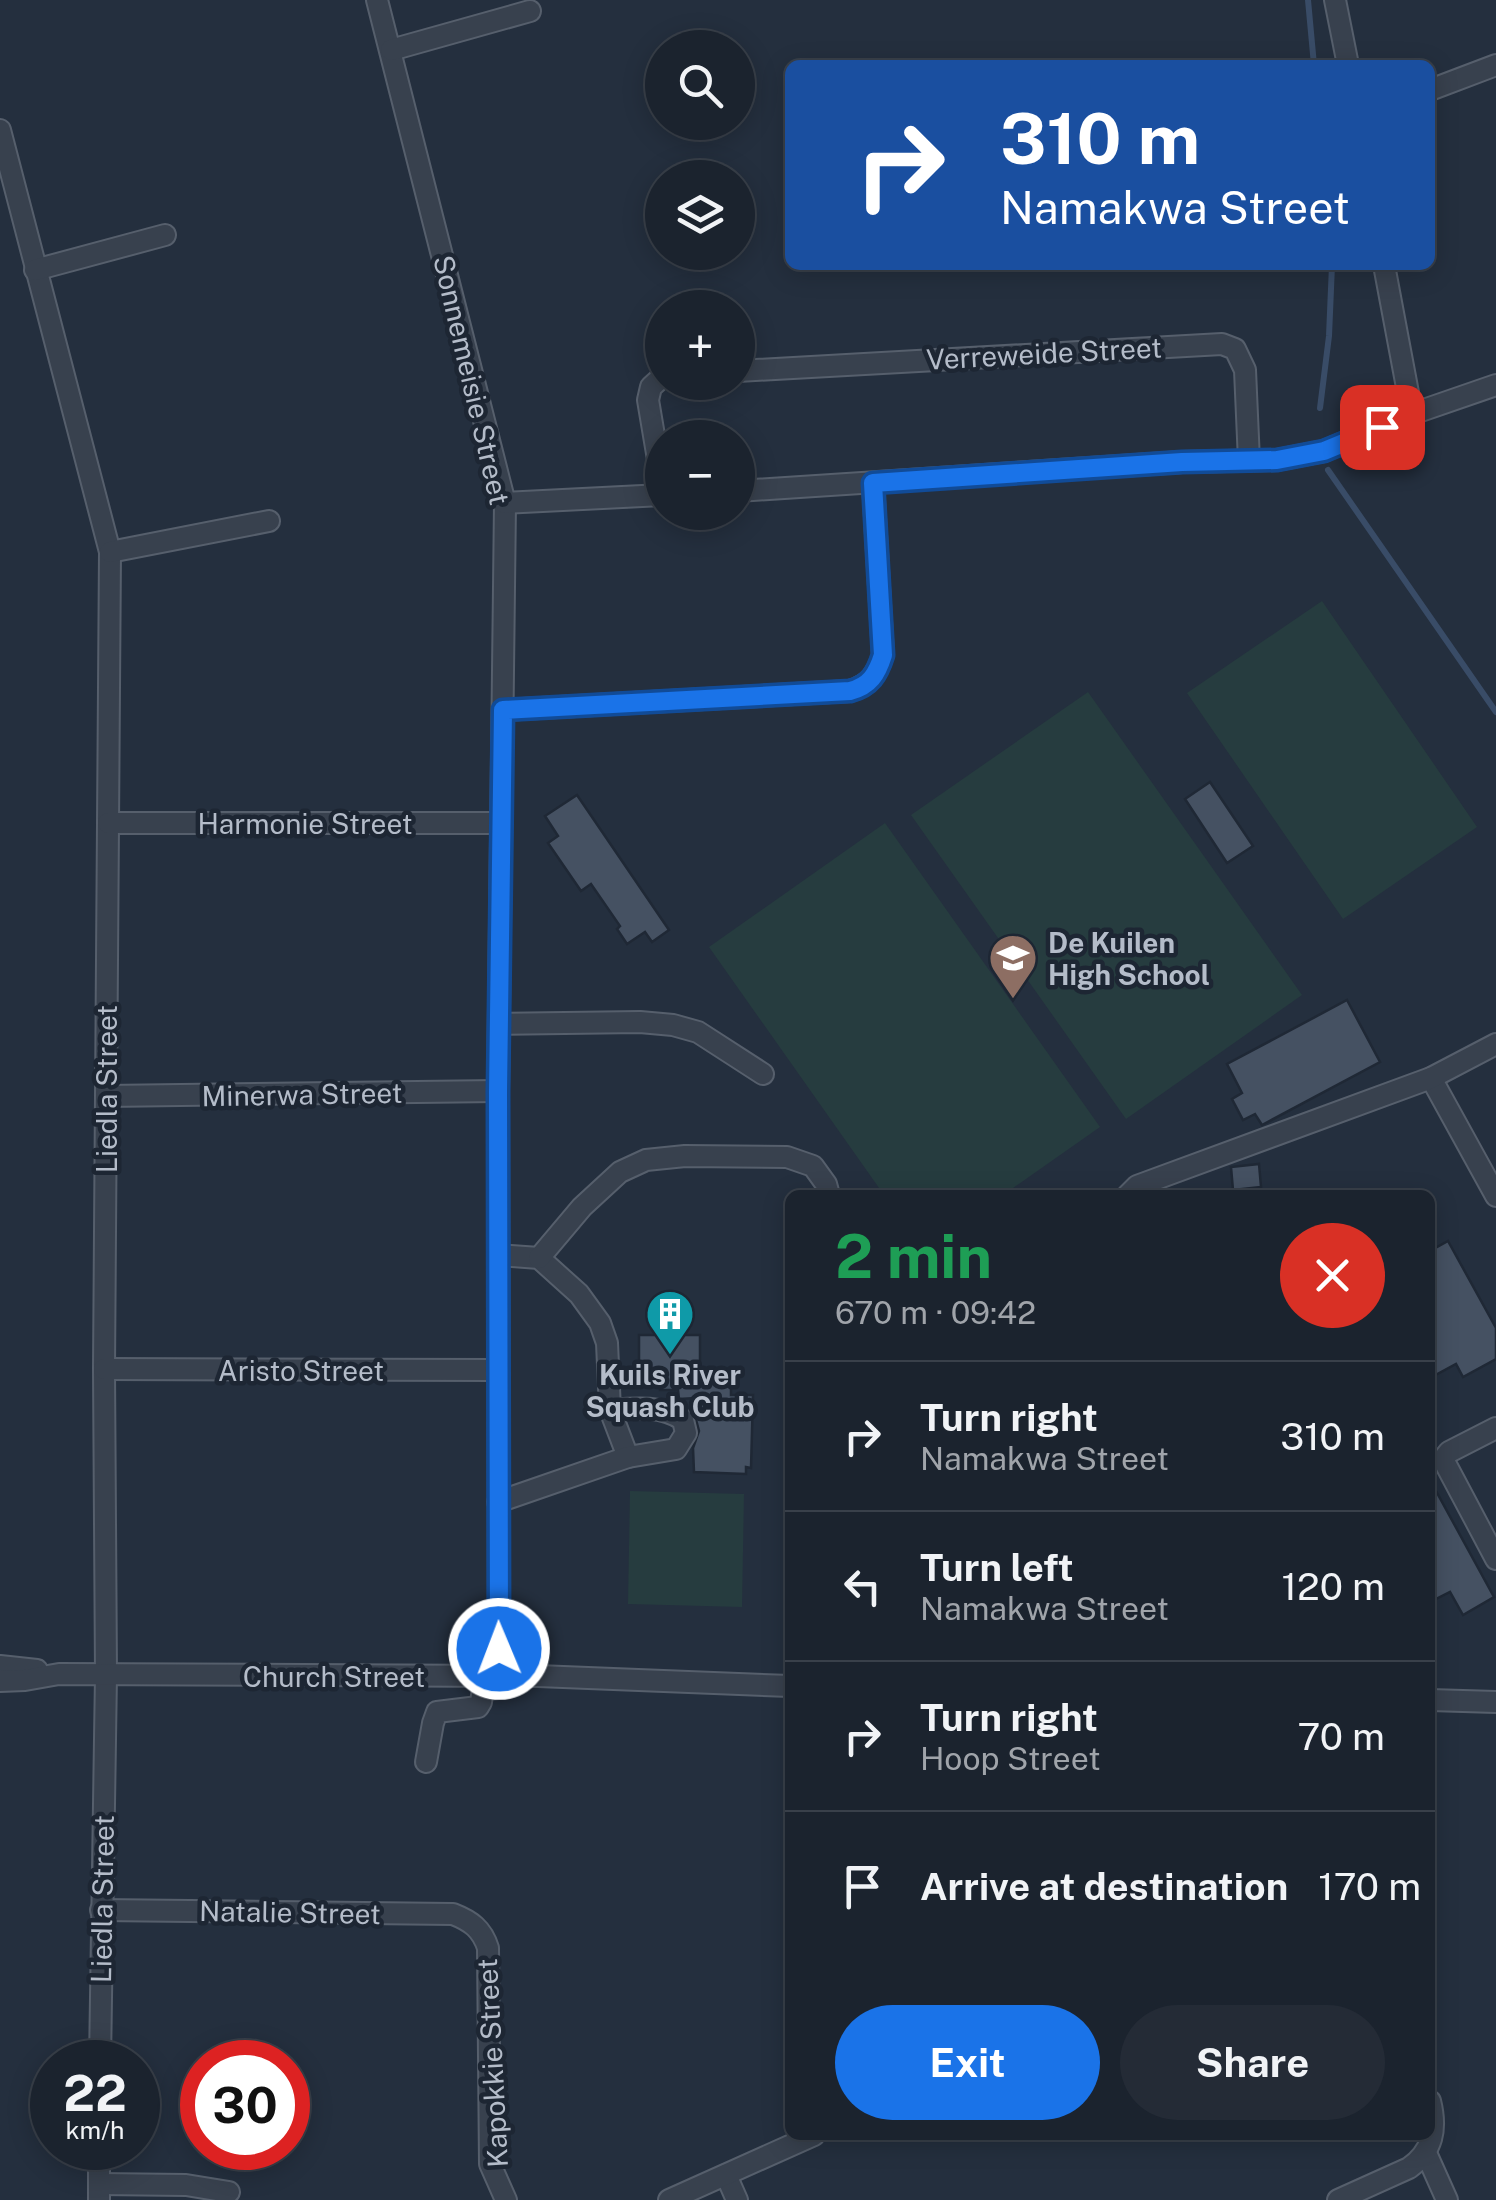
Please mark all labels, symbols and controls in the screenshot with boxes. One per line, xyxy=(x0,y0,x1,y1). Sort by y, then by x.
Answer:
map controls xyxy=(645,30,755,530)
button: search xyxy=(645,30,755,140)
text: 310 m xyxy=(1000,97,1200,180)
icon: right xyxy=(835,100,965,230)
button: layers xyxy=(645,160,755,270)
text: Namakwa Street xyxy=(1000,181,1350,234)
street label: Sonnemeisie Street xyxy=(427,252,517,508)
button: + xyxy=(645,290,755,400)
street label: Verreweide Street xyxy=(925,330,1163,376)
pin xyxy=(1340,385,1425,470)
icon: arrive xyxy=(1355,400,1410,455)
button: − xyxy=(645,420,755,530)
street label: Harmonie Street xyxy=(197,807,413,840)
place label: De Kuilen High School xyxy=(1048,926,1210,991)
school or university icon: De Kuilen High School xyxy=(987,932,1039,1000)
street label: Liedla Street xyxy=(90,1005,123,1173)
street label: Minerwa Street xyxy=(201,1076,403,1112)
text: 2 min xyxy=(835,1221,992,1292)
button: close xyxy=(1280,1223,1385,1328)
building icon: Kuils River Squash Club xyxy=(644,1288,696,1356)
text: 670 m · 09:42 xyxy=(835,1294,1036,1331)
street label: Aristo Street xyxy=(218,1354,384,1387)
place label: Kuils River Squash Club xyxy=(585,1358,755,1423)
text: Turn right xyxy=(920,1395,1098,1440)
icon: right xyxy=(835,1409,890,1464)
text: 310 m xyxy=(1280,1414,1385,1459)
text: Namakwa Street xyxy=(920,1440,1169,1477)
text: Turn left xyxy=(920,1545,1074,1590)
icon: left xyxy=(835,1559,890,1614)
text: 120 m xyxy=(1282,1564,1385,1609)
text: Namakwa Street xyxy=(920,1590,1169,1627)
position arrow xyxy=(447,1597,551,1701)
street label: Church Street xyxy=(243,1660,425,1693)
text: Turn right xyxy=(920,1695,1098,1740)
icon: right xyxy=(835,1709,890,1764)
text: 70 m xyxy=(1298,1714,1385,1759)
text: Hoop Street xyxy=(920,1740,1101,1777)
street label: Liedla Street xyxy=(84,1815,120,1983)
icon: arrive xyxy=(835,1859,890,1914)
text: Arrive at destination xyxy=(920,1864,1288,1909)
text: 170 m xyxy=(1318,1864,1421,1909)
street label: Natalie Street xyxy=(199,1894,381,1930)
street label: Kapokkie Street xyxy=(470,1958,514,2168)
button: Exit xyxy=(835,2005,1100,2120)
button: Share xyxy=(1120,2005,1385,2120)
speed limit sign: 30 xyxy=(180,2040,310,2170)
text: 22 xyxy=(63,2063,127,2122)
text: km/h xyxy=(66,2115,124,2145)

